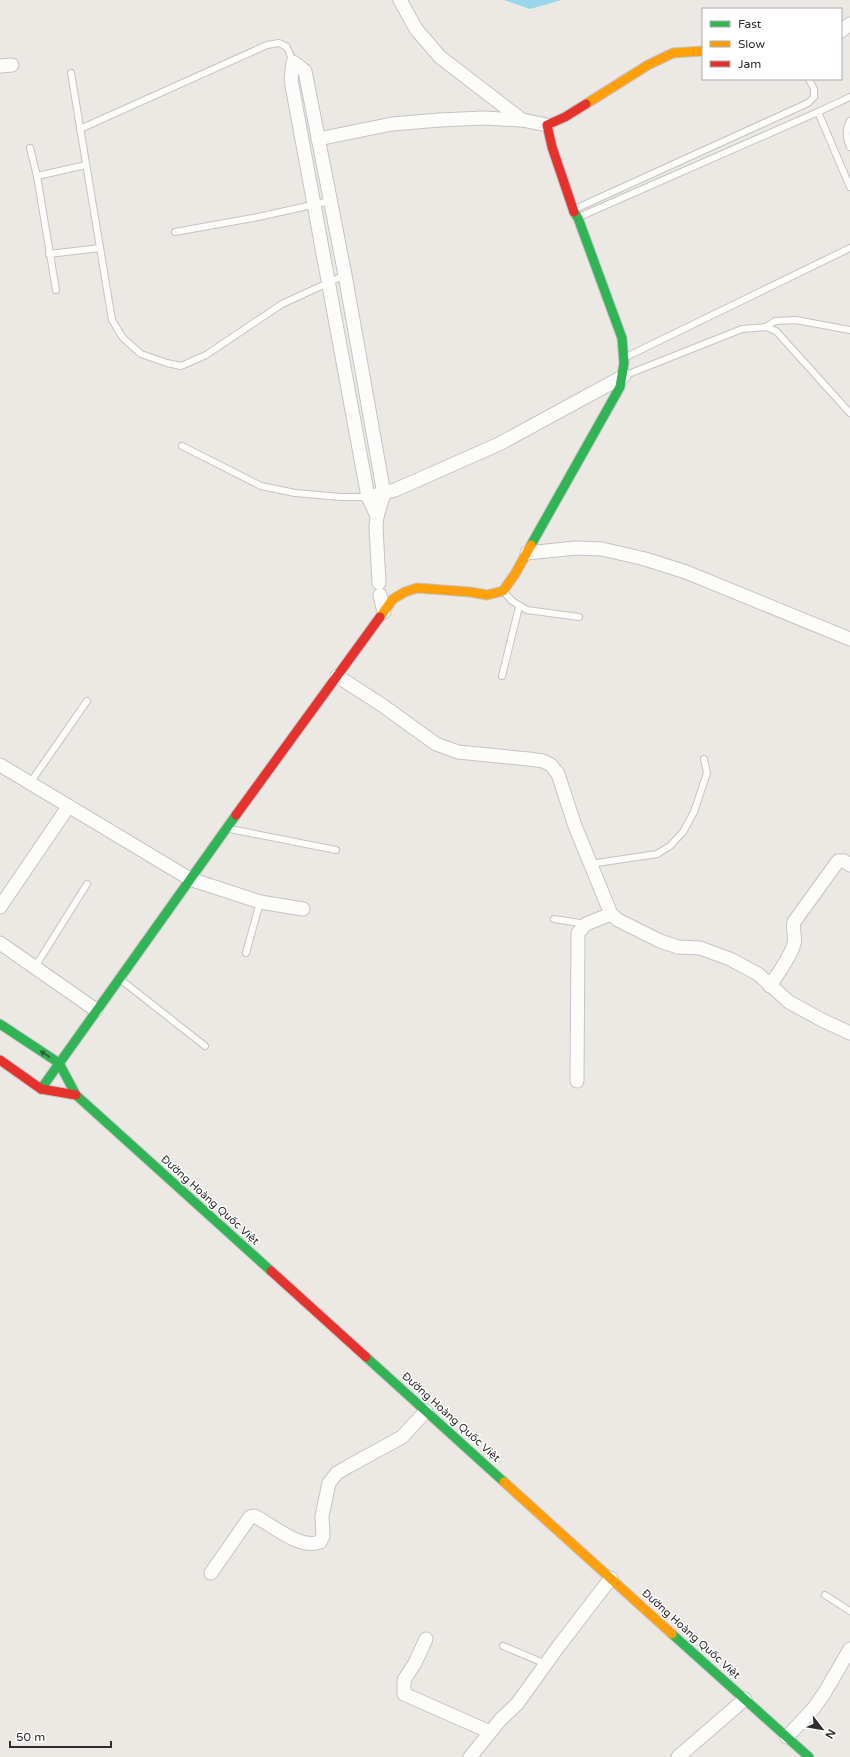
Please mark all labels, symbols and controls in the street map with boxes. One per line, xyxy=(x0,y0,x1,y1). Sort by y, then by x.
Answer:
legend xyxy=(702,8,842,80)
text: Fast xyxy=(738,17,762,31)
text: Slow xyxy=(738,37,765,51)
text: Jam xyxy=(738,57,761,71)
one-way arrow xyxy=(40,1050,50,1058)
street label: Đường Hoàng Quốc Việt xyxy=(158,1153,262,1247)
street label: Đường Hoàng Quốc Việt xyxy=(399,1370,503,1464)
street label: Đường Hoàng Quốc Việt xyxy=(639,1587,743,1681)
north arrow xyxy=(802,1709,842,1749)
scale bar xyxy=(10,1723,111,1749)
text: N xyxy=(822,1727,838,1741)
text: 50 m xyxy=(16,1730,45,1744)

